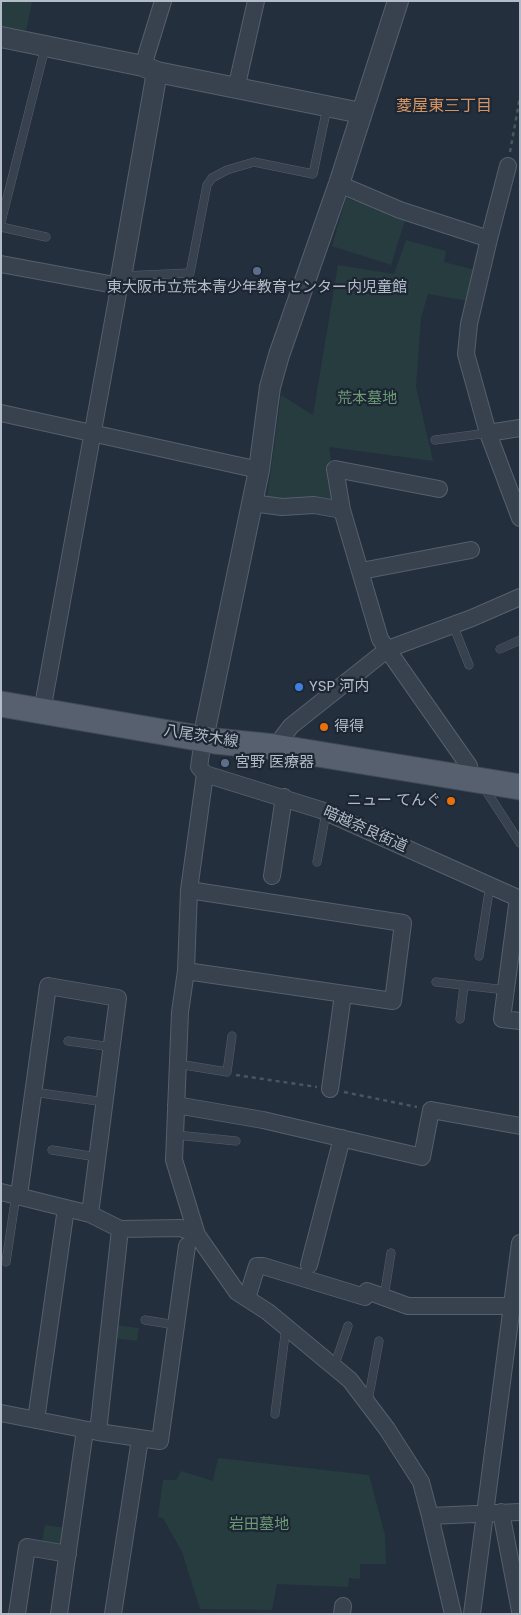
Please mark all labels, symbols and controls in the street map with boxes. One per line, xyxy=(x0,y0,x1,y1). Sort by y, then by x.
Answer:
district label: 菱屋東三丁目 xyxy=(396,97,492,117)
marker: 東大阪市立荒本青少年教育センター内児童館 xyxy=(251,265,263,277)
place label: 東大阪市立荒本青少年教育センター内児童館 xyxy=(107,279,407,297)
park label: 荒本墓地 xyxy=(337,390,397,408)
place label: YSP 河内 xyxy=(309,678,369,696)
marker: YSP 河内 xyxy=(293,681,305,693)
place label: 得得 xyxy=(334,718,364,736)
marker: 得得 xyxy=(318,721,330,733)
street label: 八尾茨木線 xyxy=(163,722,239,752)
place label: 宮野 医療器 xyxy=(235,754,314,772)
marker: 宮野 医療器 xyxy=(219,757,231,769)
place label: ニュー てんぐ xyxy=(347,792,441,810)
marker: ニュー てんぐ xyxy=(445,795,457,807)
street label: 暗越奈良街道 xyxy=(320,803,410,857)
park label: 岩田墓地 xyxy=(229,1516,289,1534)

